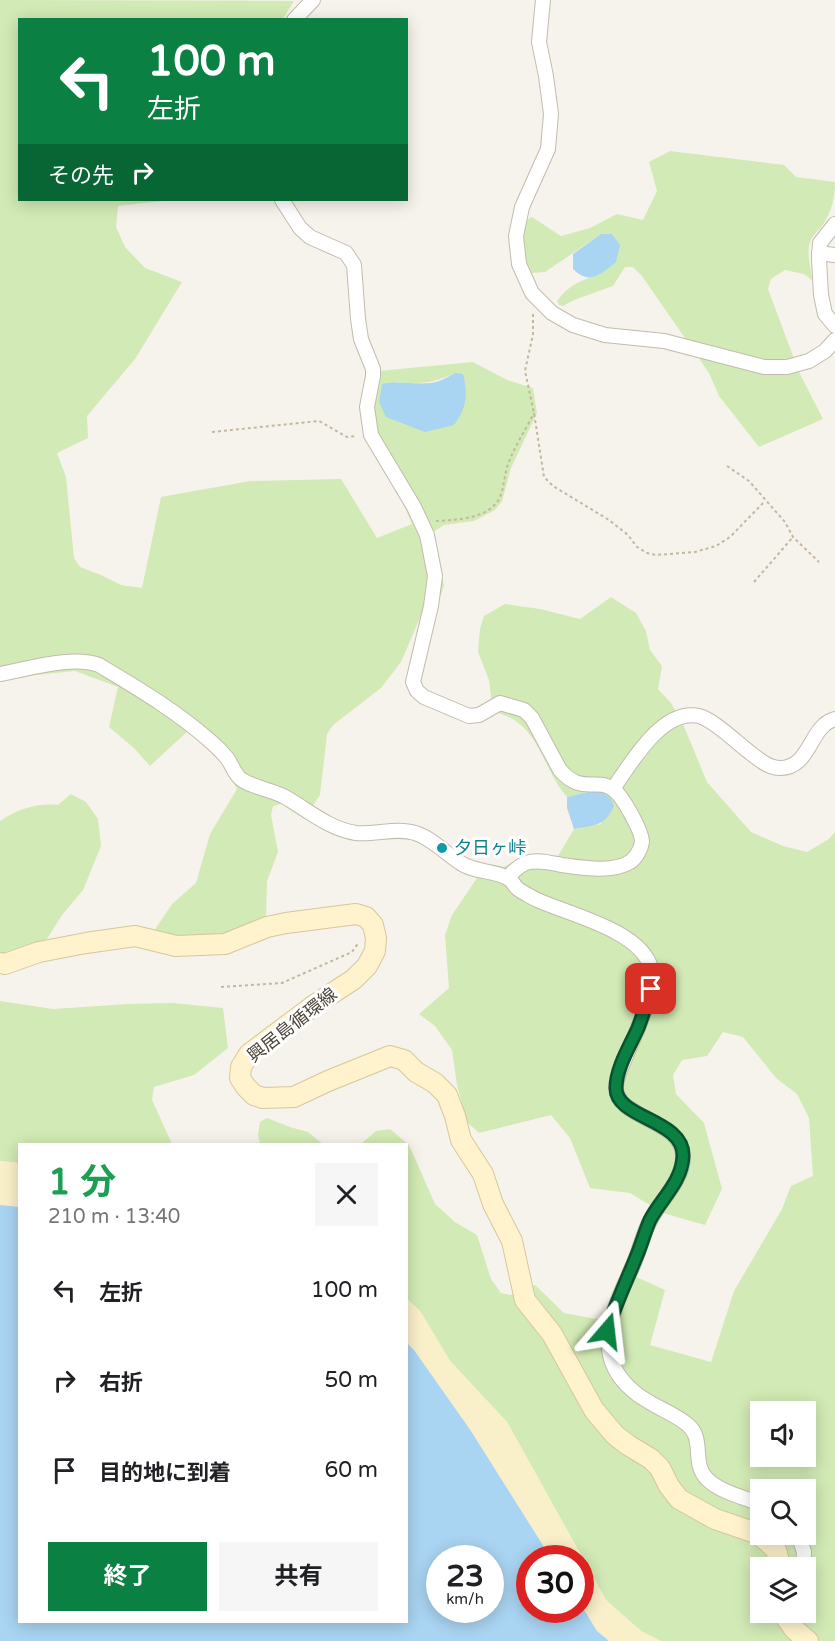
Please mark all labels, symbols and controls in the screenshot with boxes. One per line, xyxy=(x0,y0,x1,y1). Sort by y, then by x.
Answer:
text: 100 m xyxy=(147,36,276,87)
icon: left xyxy=(48,42,126,120)
text: 左折 xyxy=(147,93,201,126)
icon: right xyxy=(126,156,159,189)
text: その先 xyxy=(48,163,114,189)
place label: 夕日ヶ峠 xyxy=(454,837,526,859)
marker: 夕日ヶ峠 xyxy=(435,841,449,855)
pin xyxy=(625,963,676,1014)
icon: arrive xyxy=(634,972,667,1005)
street label: 興居島循環線 xyxy=(243,983,341,1067)
text: 1 分 xyxy=(48,1161,116,1204)
button: close xyxy=(315,1163,378,1226)
text: 210 m · 13:40 xyxy=(48,1205,180,1229)
icon: left xyxy=(48,1274,81,1307)
text: 100 m xyxy=(311,1277,378,1303)
text: 左折 xyxy=(99,1280,143,1306)
position arrow xyxy=(575,1299,639,1363)
icon: right xyxy=(48,1364,81,1397)
text: 50 m xyxy=(324,1367,378,1393)
text: 右折 xyxy=(99,1370,143,1396)
map controls xyxy=(750,1401,816,1623)
button: sound xyxy=(750,1401,816,1467)
icon: arrive xyxy=(48,1454,81,1487)
text: 60 m xyxy=(324,1457,378,1483)
text: 目的地に到着 xyxy=(99,1460,231,1486)
button: search xyxy=(750,1479,816,1545)
button: 終了 xyxy=(48,1542,207,1611)
button: 共有 xyxy=(219,1542,378,1611)
speed limit sign: 30 xyxy=(516,1545,594,1623)
button: layers xyxy=(750,1557,816,1623)
text: 23 xyxy=(446,1558,484,1595)
text: km/h xyxy=(446,1590,484,1608)

